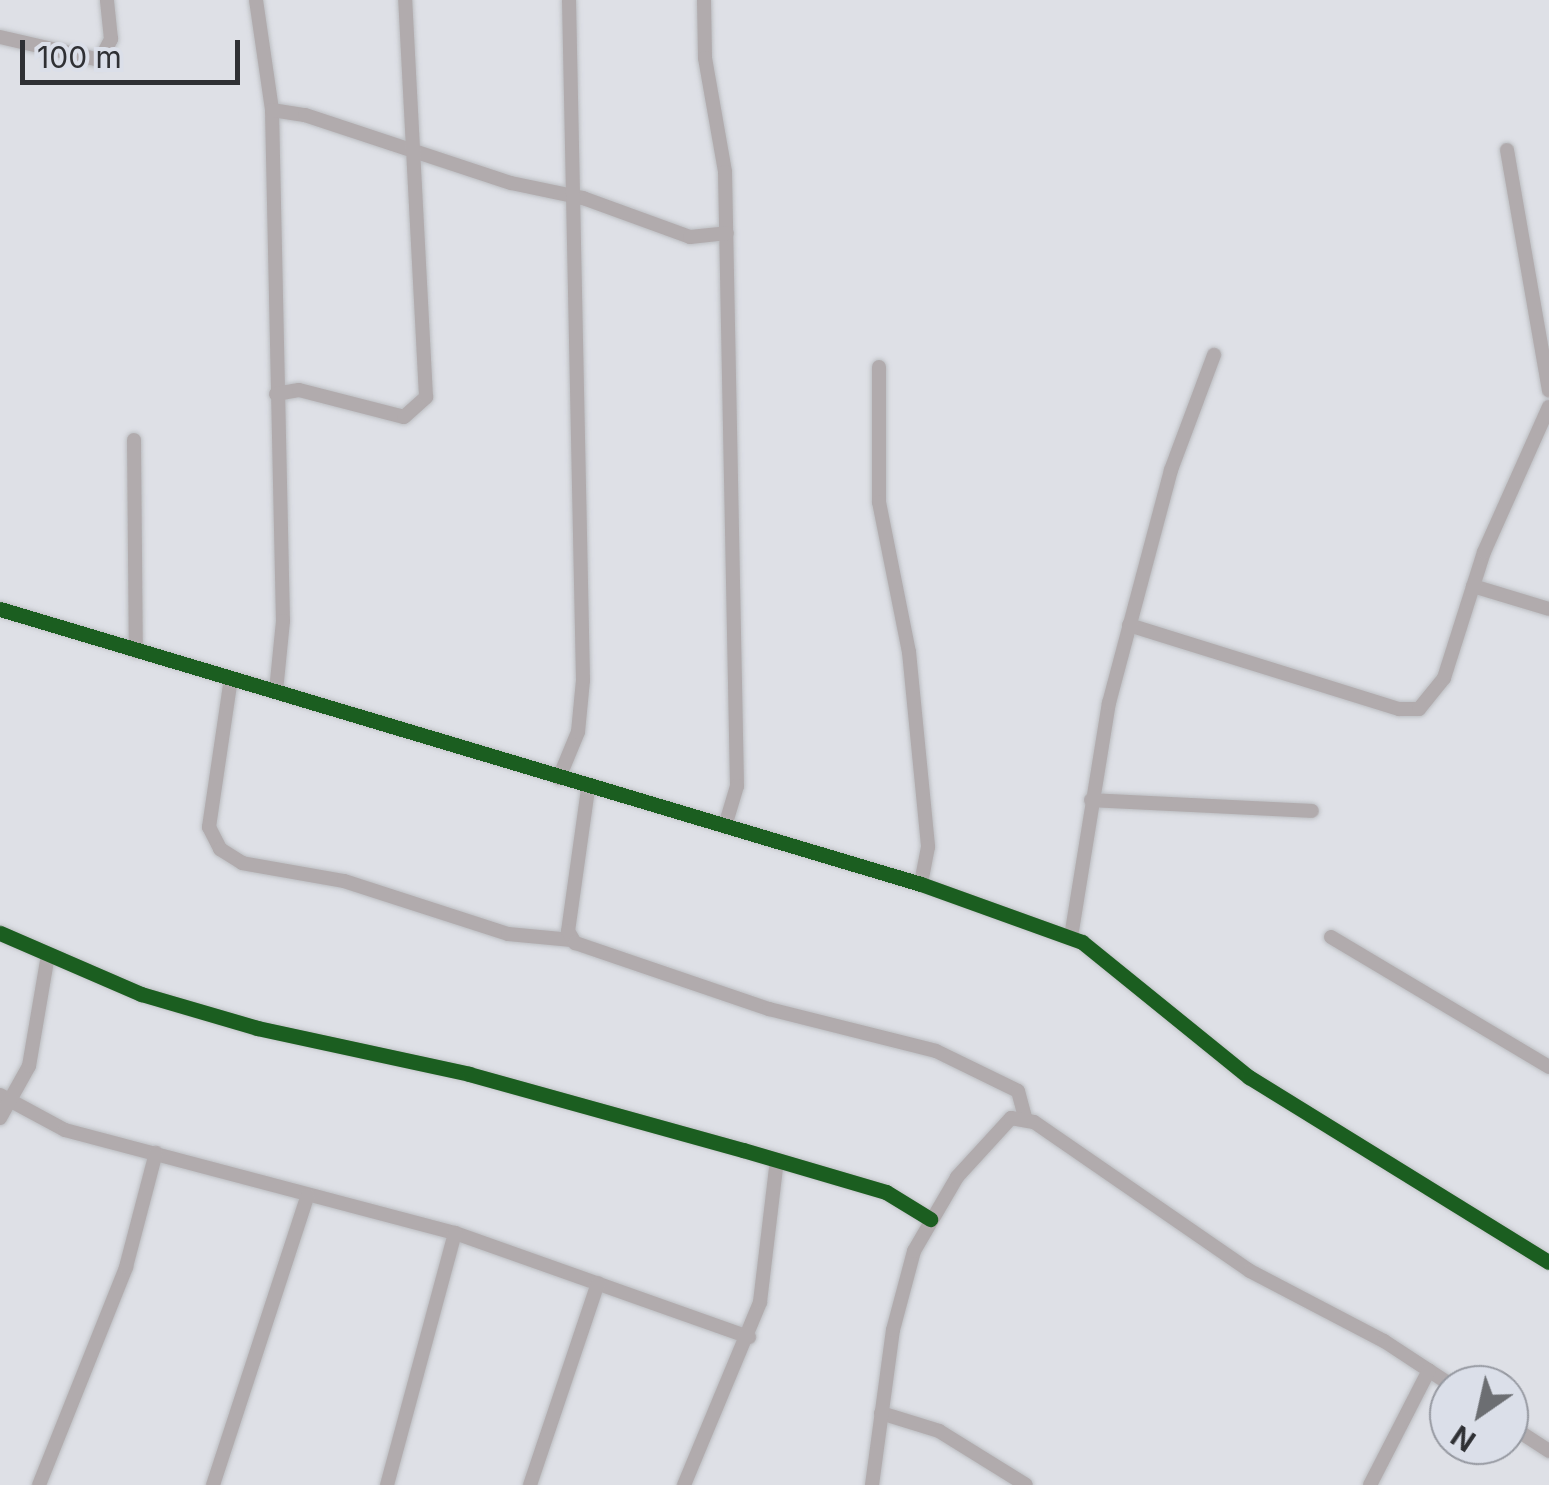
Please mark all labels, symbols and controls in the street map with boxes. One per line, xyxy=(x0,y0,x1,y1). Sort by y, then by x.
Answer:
scale bar xyxy=(25,20,245,82)
text: 100 m xyxy=(37,39,122,75)
north arrow xyxy=(1429,1365,1529,1465)
text: N xyxy=(1445,1418,1482,1458)

